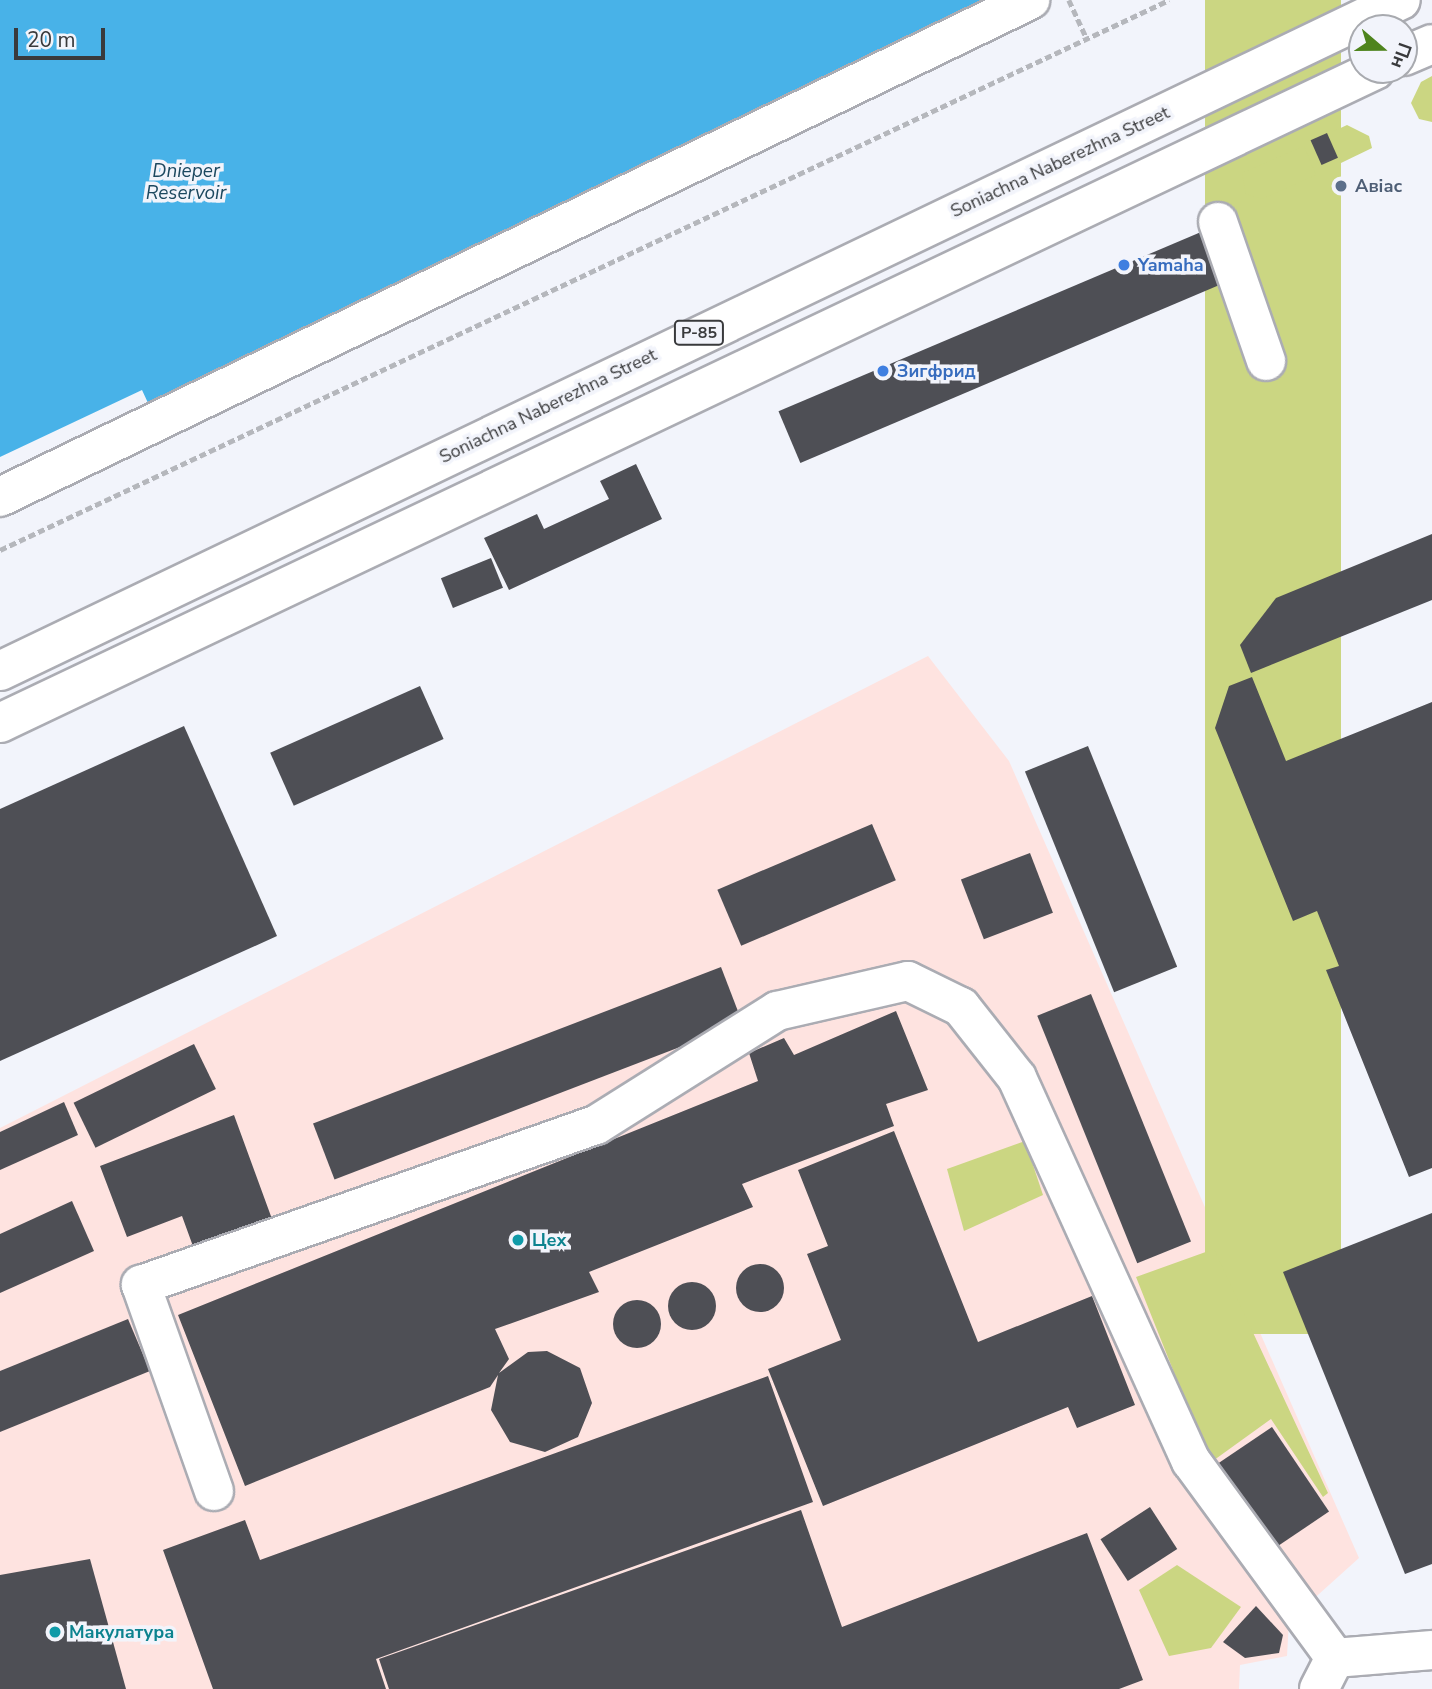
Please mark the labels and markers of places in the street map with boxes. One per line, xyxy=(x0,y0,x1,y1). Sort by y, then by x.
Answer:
place label: Авіас xyxy=(1355,175,1402,197)
marker: Авіас xyxy=(1333,178,1349,194)
place label: Yamaha xyxy=(1138,254,1204,276)
marker: Yamaha xyxy=(1116,257,1132,273)
place label: Зигфрид xyxy=(897,360,976,382)
marker: Зигфрид xyxy=(875,363,891,379)
place label: Цех xyxy=(532,1229,567,1251)
marker: Цех xyxy=(510,1232,526,1248)
place label: Макулатура xyxy=(69,1621,174,1643)
marker: Макулатура xyxy=(47,1624,63,1640)

